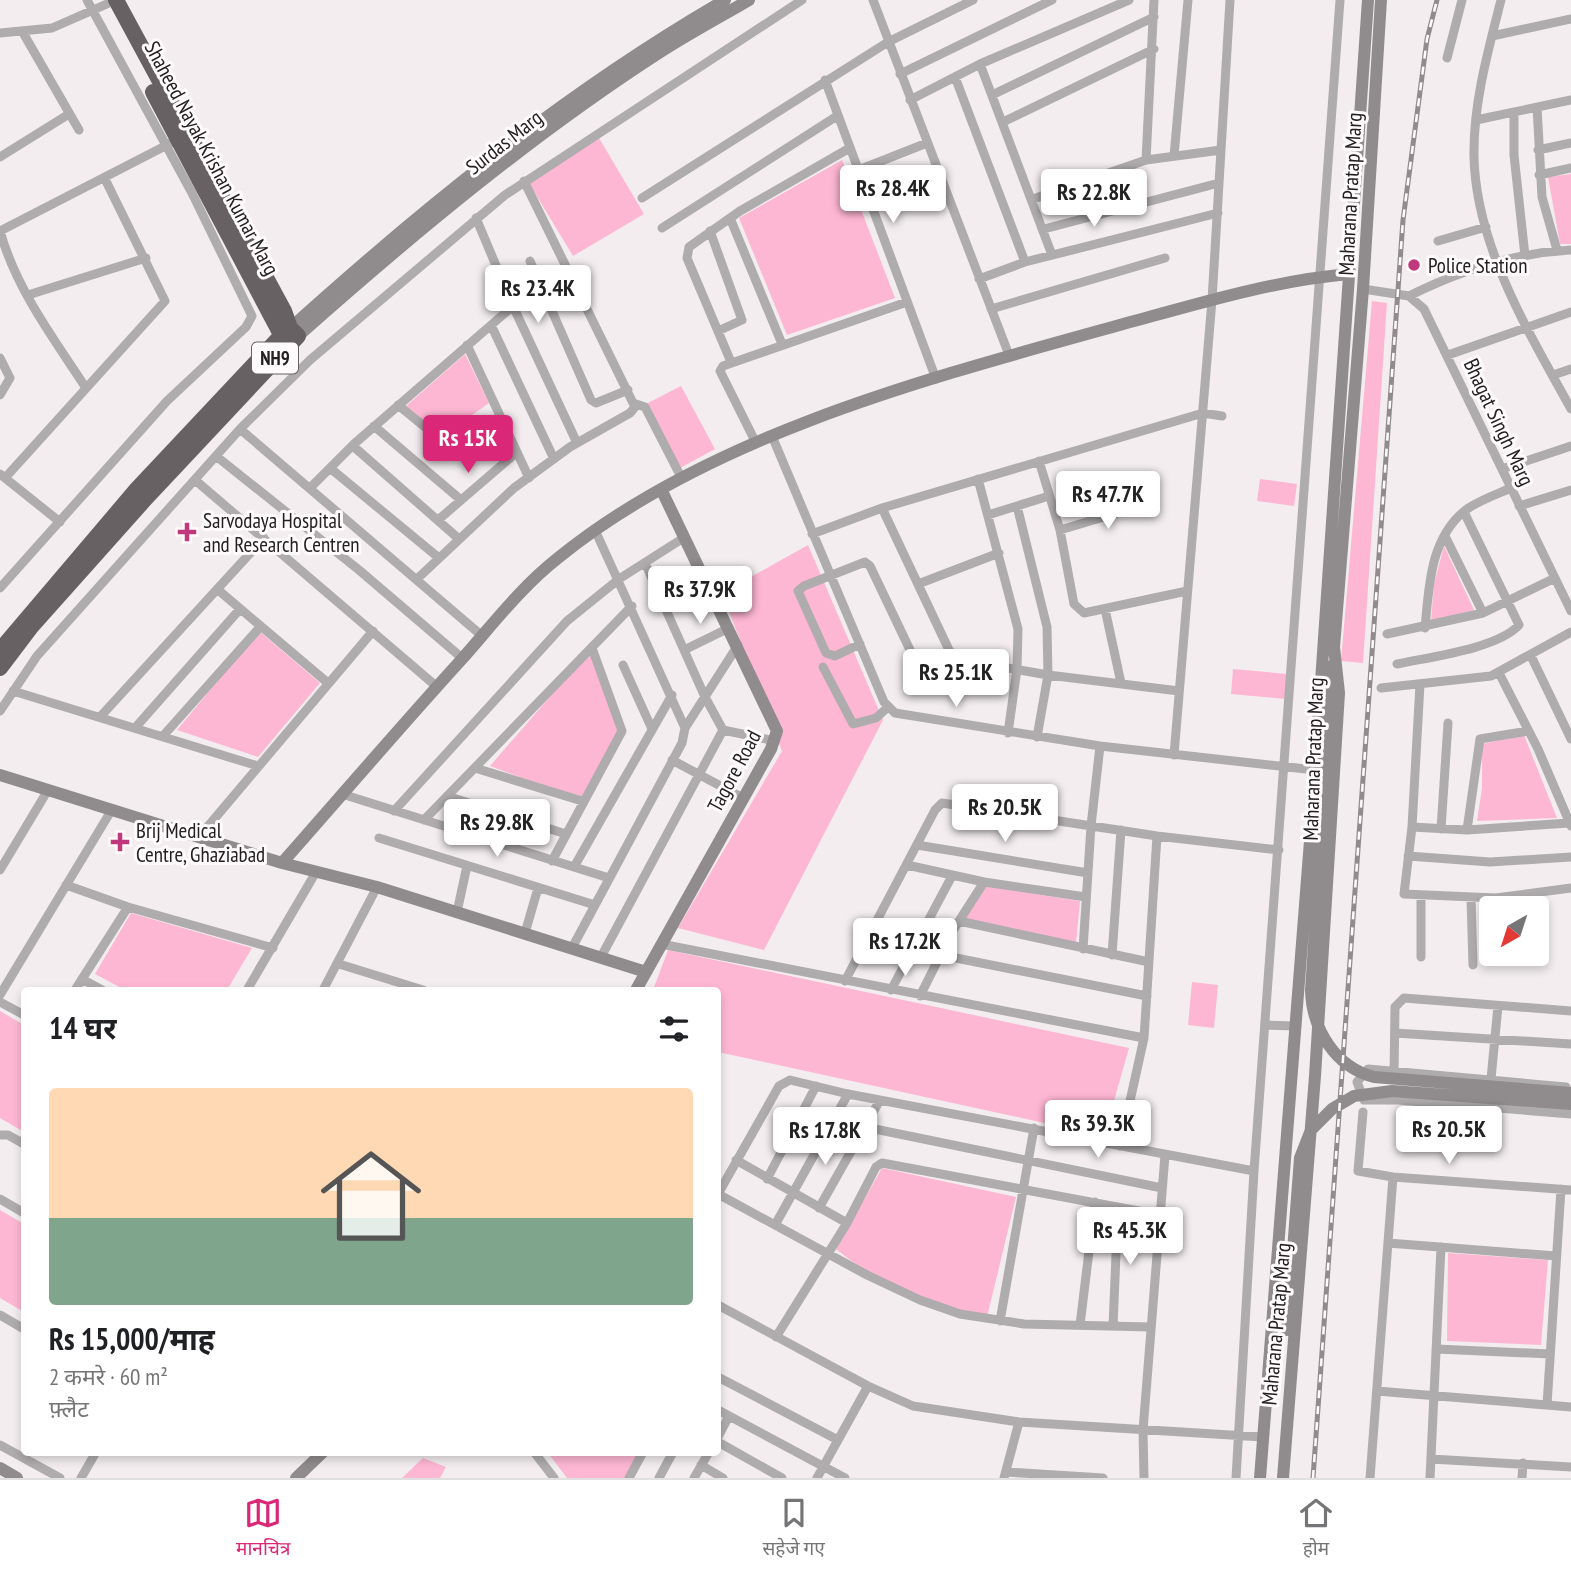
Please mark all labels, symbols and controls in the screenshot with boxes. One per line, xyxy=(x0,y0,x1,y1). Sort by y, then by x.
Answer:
street label: Shaheed Nayak Krishan Kumar Marg xyxy=(139,36,285,280)
street label: Surdas Marg xyxy=(460,104,548,180)
street label: Maharana Pratap Marg xyxy=(1332,112,1368,276)
pin: Rs 28.4K xyxy=(821,166,965,225)
pin: Rs 22.8K xyxy=(1022,170,1166,229)
text: Rs 28.4K xyxy=(856,173,930,202)
text: Rs 22.8K xyxy=(1057,177,1131,206)
place label: Police Station xyxy=(1428,252,1527,279)
marker: Police Station xyxy=(1406,257,1422,273)
pin: Rs 23.4K xyxy=(466,266,610,325)
text: Rs 23.4K xyxy=(501,273,575,302)
road number: NH9 xyxy=(252,342,298,374)
street label: Bhagat Singh Marg xyxy=(1458,354,1540,490)
pin: Rs 15K xyxy=(411,416,525,475)
text: Rs 15K xyxy=(439,423,497,452)
pin: Rs 47.7K xyxy=(1036,472,1180,531)
text: Rs 47.7K xyxy=(1072,479,1144,508)
place label: Sarvodaya Hospital and Research Centren xyxy=(203,507,360,558)
marker: Sarvodaya Hospital and Research Centren xyxy=(177,522,197,542)
pin: Rs 37.9K xyxy=(628,566,772,626)
text: Rs 37.9K xyxy=(664,574,736,603)
pin: Rs 25.1K xyxy=(884,650,1028,709)
text: Rs 25.1K xyxy=(919,657,993,686)
street label: Maharana Pratap Marg xyxy=(1297,677,1329,841)
street label: Tagore Road xyxy=(701,725,767,817)
pin: Rs 20.5K xyxy=(933,784,1077,844)
text: Rs 20.5K xyxy=(968,792,1042,821)
pin: Rs 29.8K xyxy=(425,800,569,859)
text: Rs 29.8K xyxy=(460,807,534,836)
place label: Brij Medical Centre, Ghaziabad xyxy=(136,817,265,868)
marker: Brij Medical Centre, Ghaziabad xyxy=(110,832,130,852)
north arrow xyxy=(1479,896,1549,966)
map controls xyxy=(1479,896,1549,966)
pin: Rs 17.2K xyxy=(833,918,977,978)
text: Rs 17.2K xyxy=(869,926,941,955)
text: 14 घर xyxy=(49,1008,117,1047)
icon: filters xyxy=(655,1010,693,1048)
pin: Rs 39.3K xyxy=(1026,1100,1170,1160)
pin: Rs 20.5K xyxy=(1377,1106,1521,1166)
pin: Rs 17.8K xyxy=(753,1108,897,1167)
text: Rs 39.3K xyxy=(1061,1108,1135,1137)
text: Rs 20.5K xyxy=(1412,1114,1486,1143)
text: Rs 17.8K xyxy=(789,1115,861,1144)
icon: home xyxy=(308,1133,434,1259)
pin: Rs 45.3K xyxy=(1058,1208,1202,1267)
text: Rs 45.3K xyxy=(1093,1215,1167,1244)
street label: Maharana Pratap Marg xyxy=(1255,1242,1297,1406)
text: Rs 15,000/माह xyxy=(49,1319,215,1358)
text: 2 कमरे · 60 m² xyxy=(49,1362,168,1391)
text: फ़्लैट xyxy=(49,1394,89,1423)
tab: मानचित्र xyxy=(236,1494,290,1563)
tab: सहेजे गए xyxy=(763,1494,825,1563)
tab: होम xyxy=(1297,1494,1335,1563)

